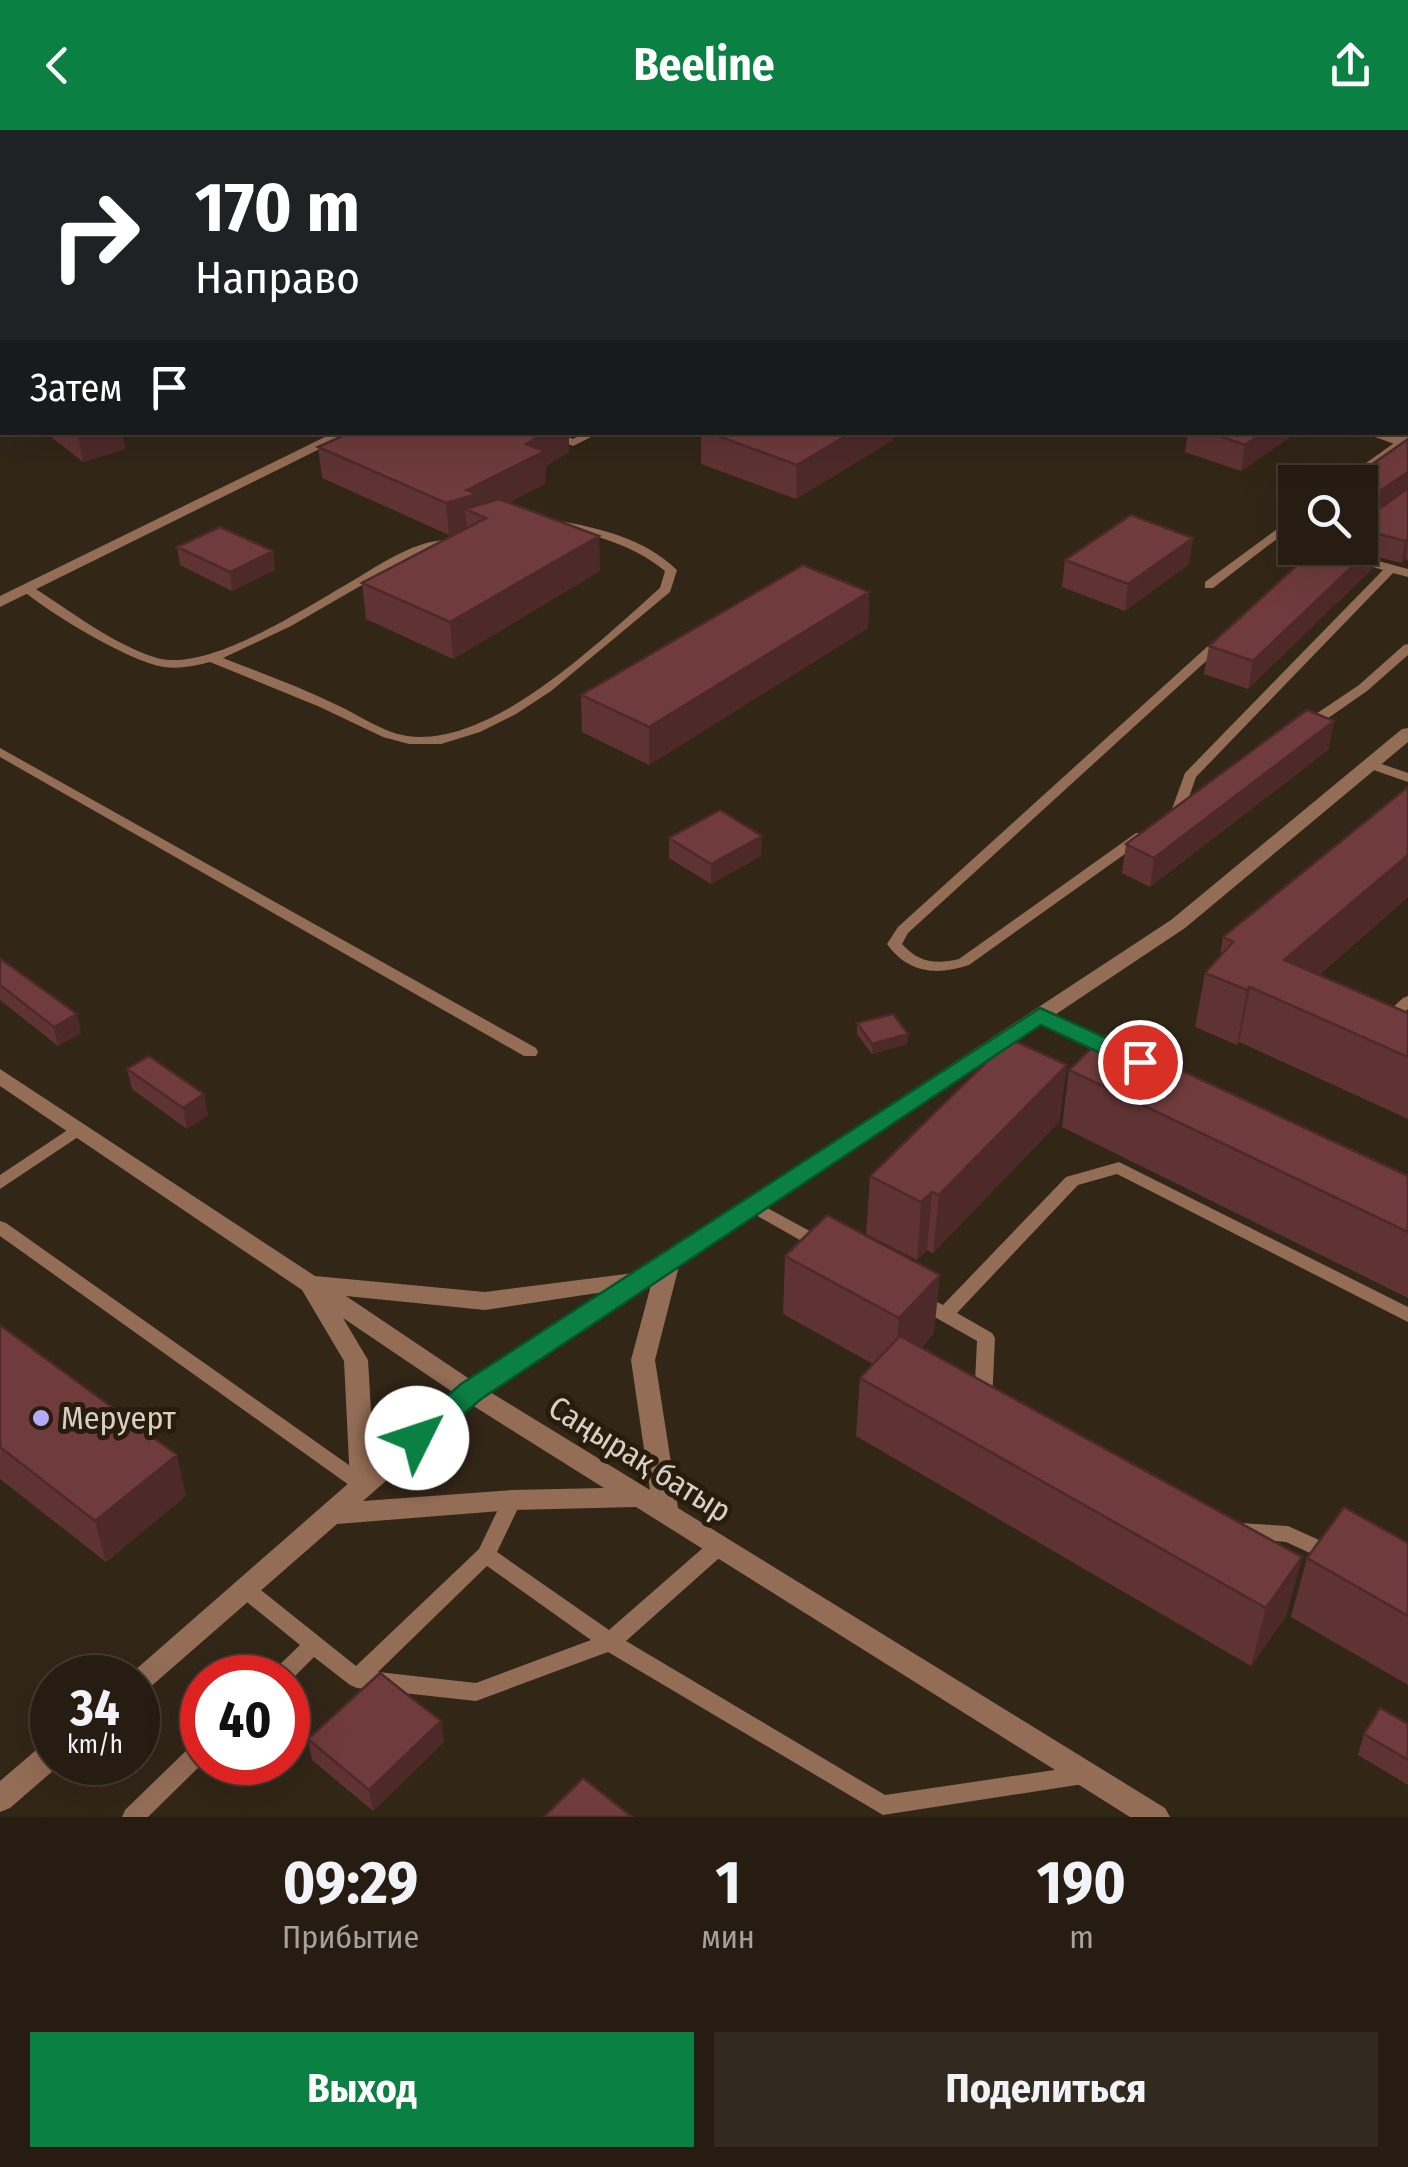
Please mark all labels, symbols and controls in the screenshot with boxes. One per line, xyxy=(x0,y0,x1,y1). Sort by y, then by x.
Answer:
icon: back xyxy=(30,38,85,93)
text: Beeline xyxy=(633,38,775,92)
icon: share xyxy=(1323,38,1378,93)
text: 170 m xyxy=(195,166,360,250)
icon: right xyxy=(30,170,160,300)
text: Направо xyxy=(195,251,360,305)
icon: arrive xyxy=(142,360,197,415)
text: Затем xyxy=(30,365,122,411)
map controls xyxy=(1278,465,1378,565)
button: search xyxy=(1278,465,1378,565)
pin xyxy=(1098,1020,1183,1105)
icon: arrive xyxy=(1113,1035,1168,1090)
position arrow xyxy=(365,1386,469,1490)
street label: Саңырақ батыр xyxy=(542,1388,738,1530)
place label: Меруерт xyxy=(61,1399,176,1437)
marker: Меруерт xyxy=(30,1407,52,1429)
speed limit sign: 40 xyxy=(180,1655,310,1785)
text: 34 xyxy=(70,1678,120,1738)
text: km/h xyxy=(67,1730,123,1760)
text: 09:29 xyxy=(283,1847,418,1919)
text: 1 xyxy=(715,1847,741,1919)
text: 190 xyxy=(1037,1847,1126,1919)
text: Прибытие xyxy=(282,1918,419,1956)
text: мин xyxy=(701,1918,755,1956)
text: m xyxy=(1069,1918,1094,1956)
button: Выход xyxy=(30,2032,694,2147)
button: Поделиться xyxy=(714,2032,1378,2147)

